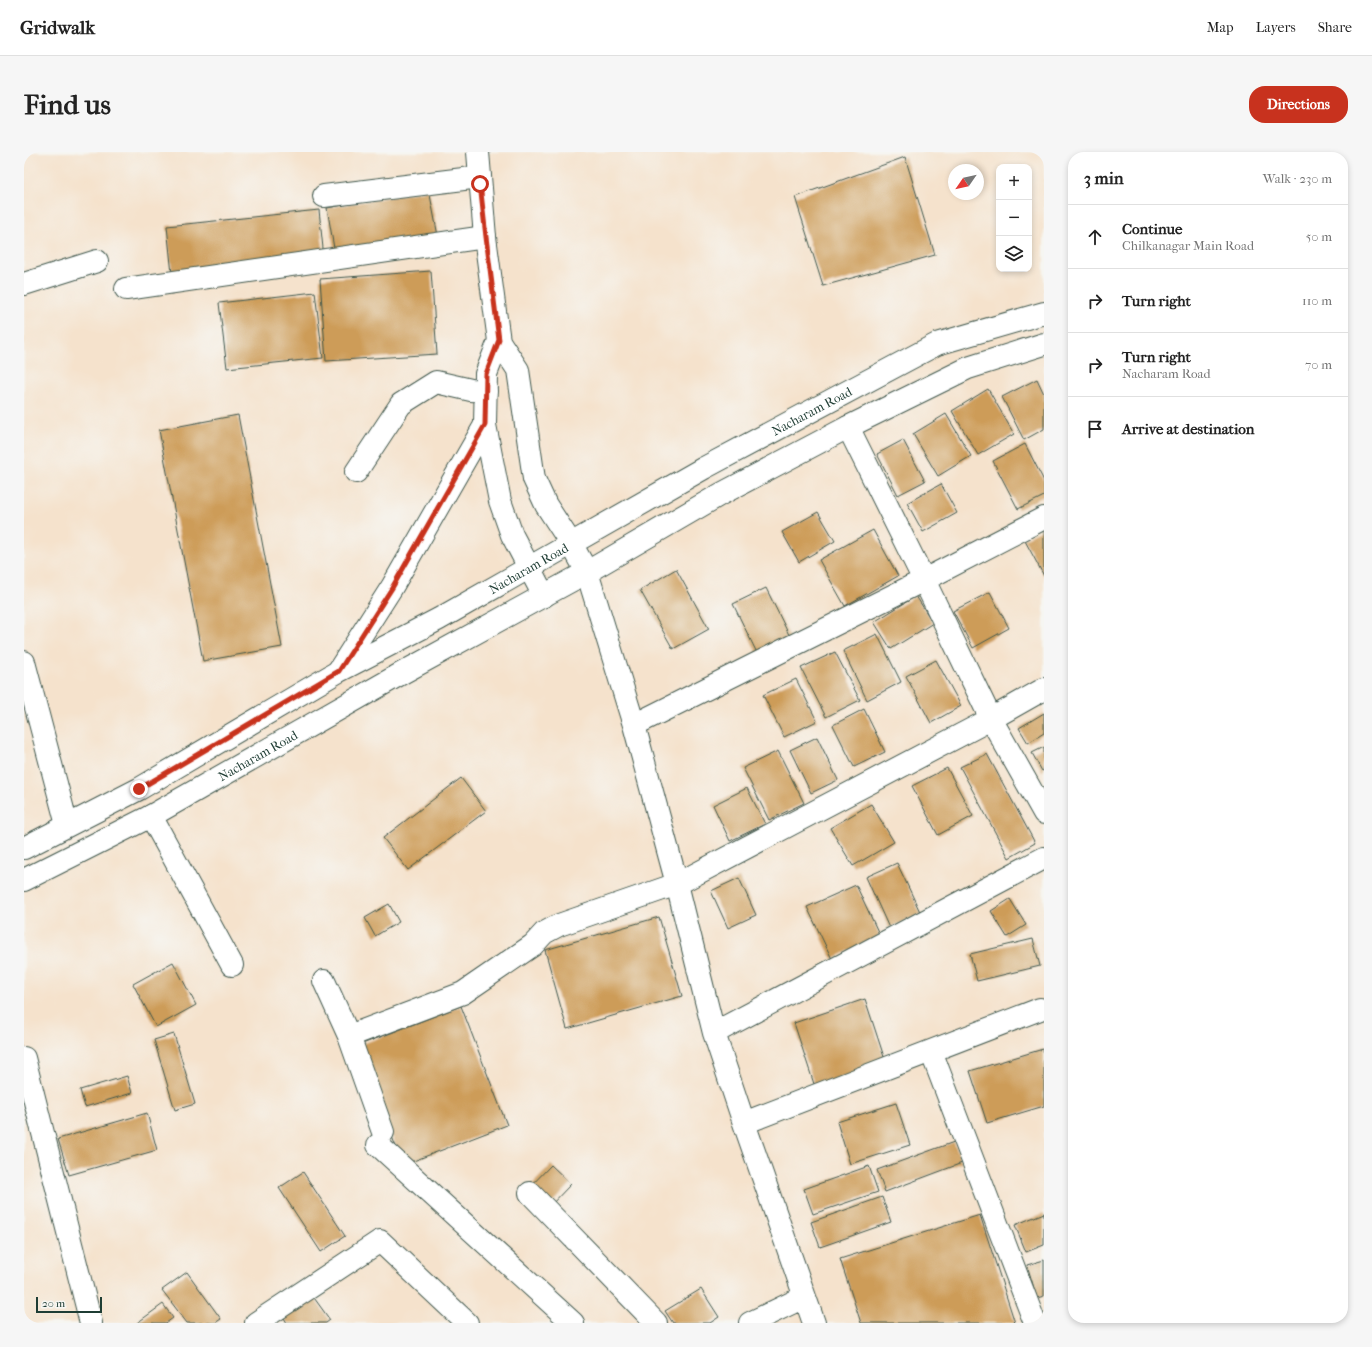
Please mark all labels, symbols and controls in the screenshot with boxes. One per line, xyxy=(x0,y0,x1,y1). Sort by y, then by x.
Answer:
text: Gridwalk xyxy=(20,17,95,39)
text: Map xyxy=(1207,19,1234,36)
text: Layers xyxy=(1256,19,1296,36)
text: Share xyxy=(1318,19,1352,36)
button: Directions xyxy=(1249,86,1348,123)
text: Find us xyxy=(24,88,111,121)
north arrow xyxy=(948,164,984,200)
map controls xyxy=(996,164,1032,272)
button: + xyxy=(996,164,1032,200)
text: 3 min xyxy=(1084,168,1124,188)
text: Walk · 230 m xyxy=(1263,171,1332,186)
route start xyxy=(471,175,489,193)
button: − xyxy=(996,200,1032,236)
text: Continue xyxy=(1122,220,1182,238)
icon: ahead xyxy=(1084,226,1106,248)
text: 50 m xyxy=(1306,229,1332,244)
button: layers xyxy=(996,236,1032,272)
text: Chilkanagar Main Road xyxy=(1122,238,1254,253)
icon: right xyxy=(1084,290,1106,312)
text: Turn right xyxy=(1122,292,1191,310)
text: 110 m xyxy=(1302,293,1332,308)
text: Turn right xyxy=(1122,348,1191,366)
icon: right xyxy=(1084,354,1106,376)
text: 70 m xyxy=(1305,357,1332,372)
text: Nacharam Road xyxy=(1122,366,1211,381)
street label: Nacharam Road xyxy=(769,383,855,439)
icon: arrive xyxy=(1084,418,1106,440)
text: Arrive at destination xyxy=(1122,420,1254,438)
street label: Nacharam Road xyxy=(486,540,572,597)
street label: Nacharam Road xyxy=(216,727,301,784)
route end xyxy=(130,780,148,798)
scale bar xyxy=(36,1295,102,1314)
text: 20 m xyxy=(42,1297,65,1310)

